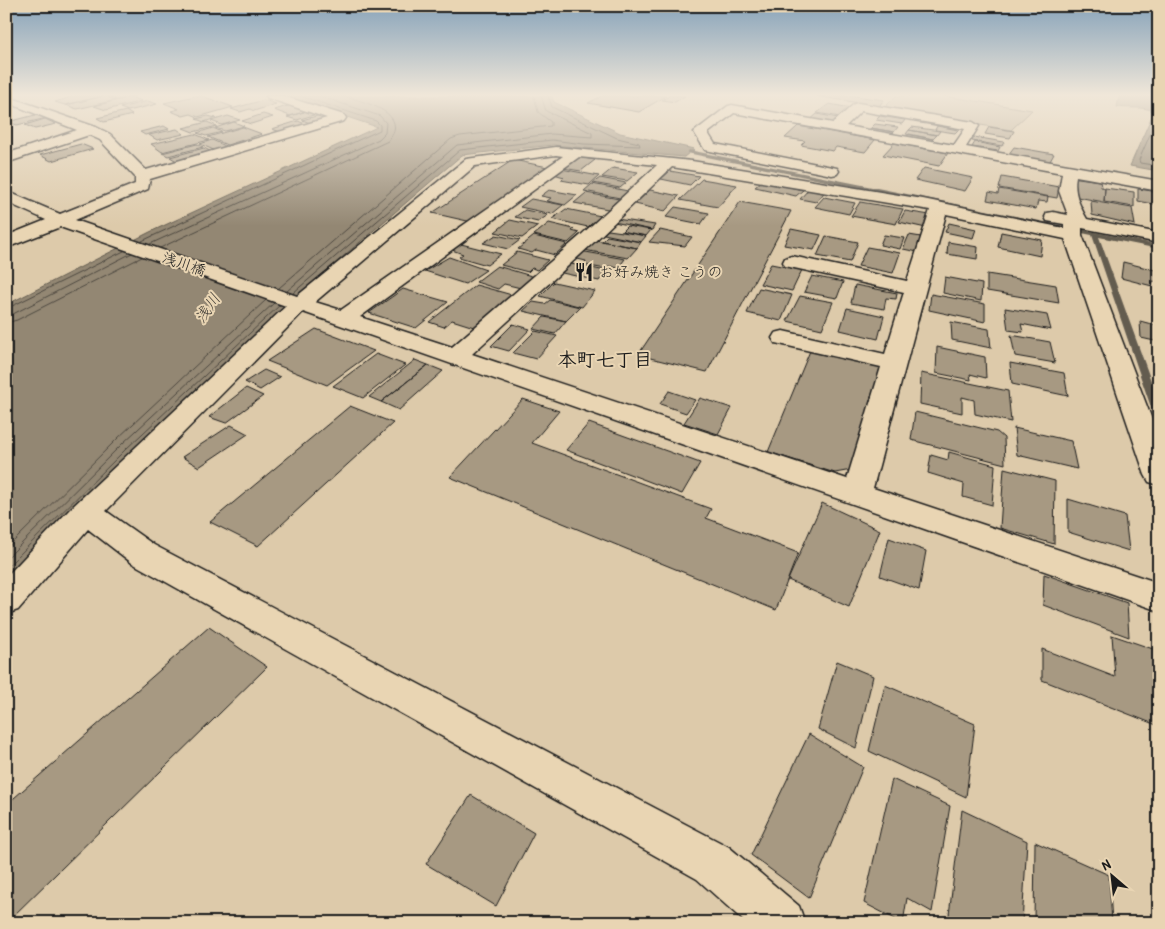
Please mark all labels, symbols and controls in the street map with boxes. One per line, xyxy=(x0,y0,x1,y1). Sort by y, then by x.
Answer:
street label: 浅川橋 xyxy=(159,246,209,281)
restaurant icon: お好み焼き こうの xyxy=(573,261,595,283)
place label: お好み焼き こうの xyxy=(599,261,722,282)
water label: 浅川 xyxy=(189,289,225,327)
district label: 本町七丁目 xyxy=(557,346,653,372)
north arrow xyxy=(1088,852,1138,902)
text: N xyxy=(1098,854,1114,874)

